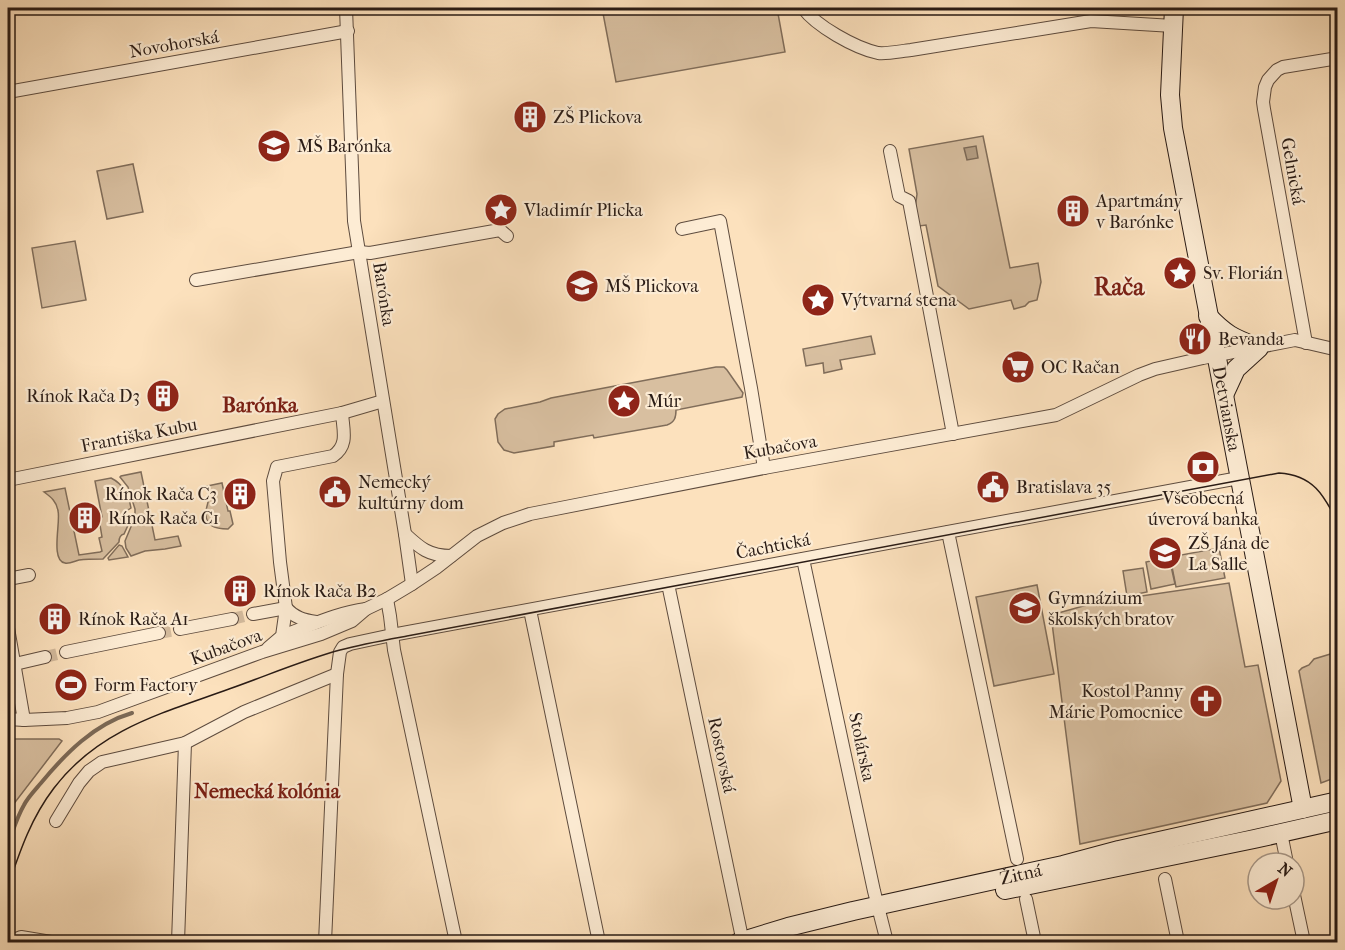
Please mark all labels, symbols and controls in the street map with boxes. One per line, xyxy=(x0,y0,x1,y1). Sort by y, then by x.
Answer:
street label: Novohorská xyxy=(128,26,221,63)
building icon: ZŠ Plickova xyxy=(512,99,548,135)
place label: ZŠ Plickova xyxy=(553,105,643,128)
school or university icon: MŠ Barónka xyxy=(256,128,292,164)
place label: MŠ Barónka xyxy=(297,134,392,157)
street label: Gelnická xyxy=(1276,136,1309,207)
place label: Apartmány v Barónke xyxy=(1095,191,1184,233)
place icon: Vladimír Plicka xyxy=(483,192,519,228)
building icon: Apartmány v Barónke xyxy=(1055,193,1091,229)
place label: Vladimír Plicka xyxy=(523,200,643,221)
place icon: Sv. Florián xyxy=(1162,255,1198,291)
street label: Barónka xyxy=(368,261,399,328)
place label: Sv. Florián xyxy=(1203,263,1284,284)
school or university icon: MŠ Plickova xyxy=(564,268,600,304)
district label: Rača xyxy=(1094,273,1145,301)
place label: MŠ Plickova xyxy=(605,274,699,297)
place icon: Výtvarná stena xyxy=(800,282,836,318)
place label: Výtvarná stena xyxy=(840,290,957,311)
restaurant icon: Bevanda xyxy=(1177,321,1213,357)
place label: Bevanda xyxy=(1218,329,1285,350)
supermarket icon: OC Račan xyxy=(1000,349,1036,385)
place label: OC Račan xyxy=(1041,357,1120,378)
street label: Detvianska xyxy=(1208,364,1245,454)
building icon: Rínok Rača D3 xyxy=(145,378,181,414)
place icon: Múr xyxy=(606,383,642,419)
place label: Rínok Rača D3 xyxy=(26,386,140,407)
place label: Múr xyxy=(647,391,681,412)
district label: Barónka xyxy=(222,393,299,417)
street label: Františka Kubu xyxy=(79,414,199,457)
street label: Kubačova xyxy=(742,431,819,464)
bank icon: Všeobecná úverová banka xyxy=(1185,449,1221,485)
public building icon: Bratislava 35 xyxy=(975,469,1011,505)
place label: Nemecký kultúrny dom xyxy=(358,472,464,514)
public building icon: Nemecký kultúrny dom xyxy=(317,474,353,510)
building icon: Rínok Rača C3 xyxy=(222,476,258,512)
place label: Bratislava 35 xyxy=(1016,477,1111,498)
place label: Rínok Rača C3 xyxy=(105,484,217,505)
place label: Všeobecná úverová banka xyxy=(1147,488,1259,530)
building icon: Rínok Rača C1 xyxy=(67,500,103,536)
place label: Rínok Rača C1 xyxy=(108,508,219,529)
street label: Čachtická xyxy=(734,527,813,564)
place label: ZŠ Jána de La Salle xyxy=(1188,531,1269,575)
school or university icon: ZŠ Jána de La Salle xyxy=(1147,535,1183,571)
building icon: Rínok Rača B2 xyxy=(222,573,258,609)
place label: Rínok Rača B2 xyxy=(263,581,377,602)
place label: Gymnázium školských bratov xyxy=(1048,588,1175,630)
school or university icon: Gymnázium školských bratov xyxy=(1007,590,1043,626)
building icon: Rínok Rača A1 xyxy=(37,601,73,637)
place label: Rínok Rača A1 xyxy=(78,609,189,630)
street label: Kubačova xyxy=(188,625,265,670)
sports icon: Form Factory xyxy=(53,667,89,703)
place label: Form Factory xyxy=(94,675,199,696)
place label: Kostol Panny Márie Pomocnice xyxy=(1049,681,1184,723)
church icon: Kostol Panny Márie Pomocnice xyxy=(1188,683,1224,719)
street label: Stolárska xyxy=(844,711,879,784)
street label: Rostovská xyxy=(703,715,740,796)
district label: Nemecká kolónia xyxy=(194,780,341,803)
north arrow xyxy=(1246,851,1306,911)
text: N xyxy=(1274,859,1296,881)
street label: Žitná xyxy=(997,860,1045,890)

